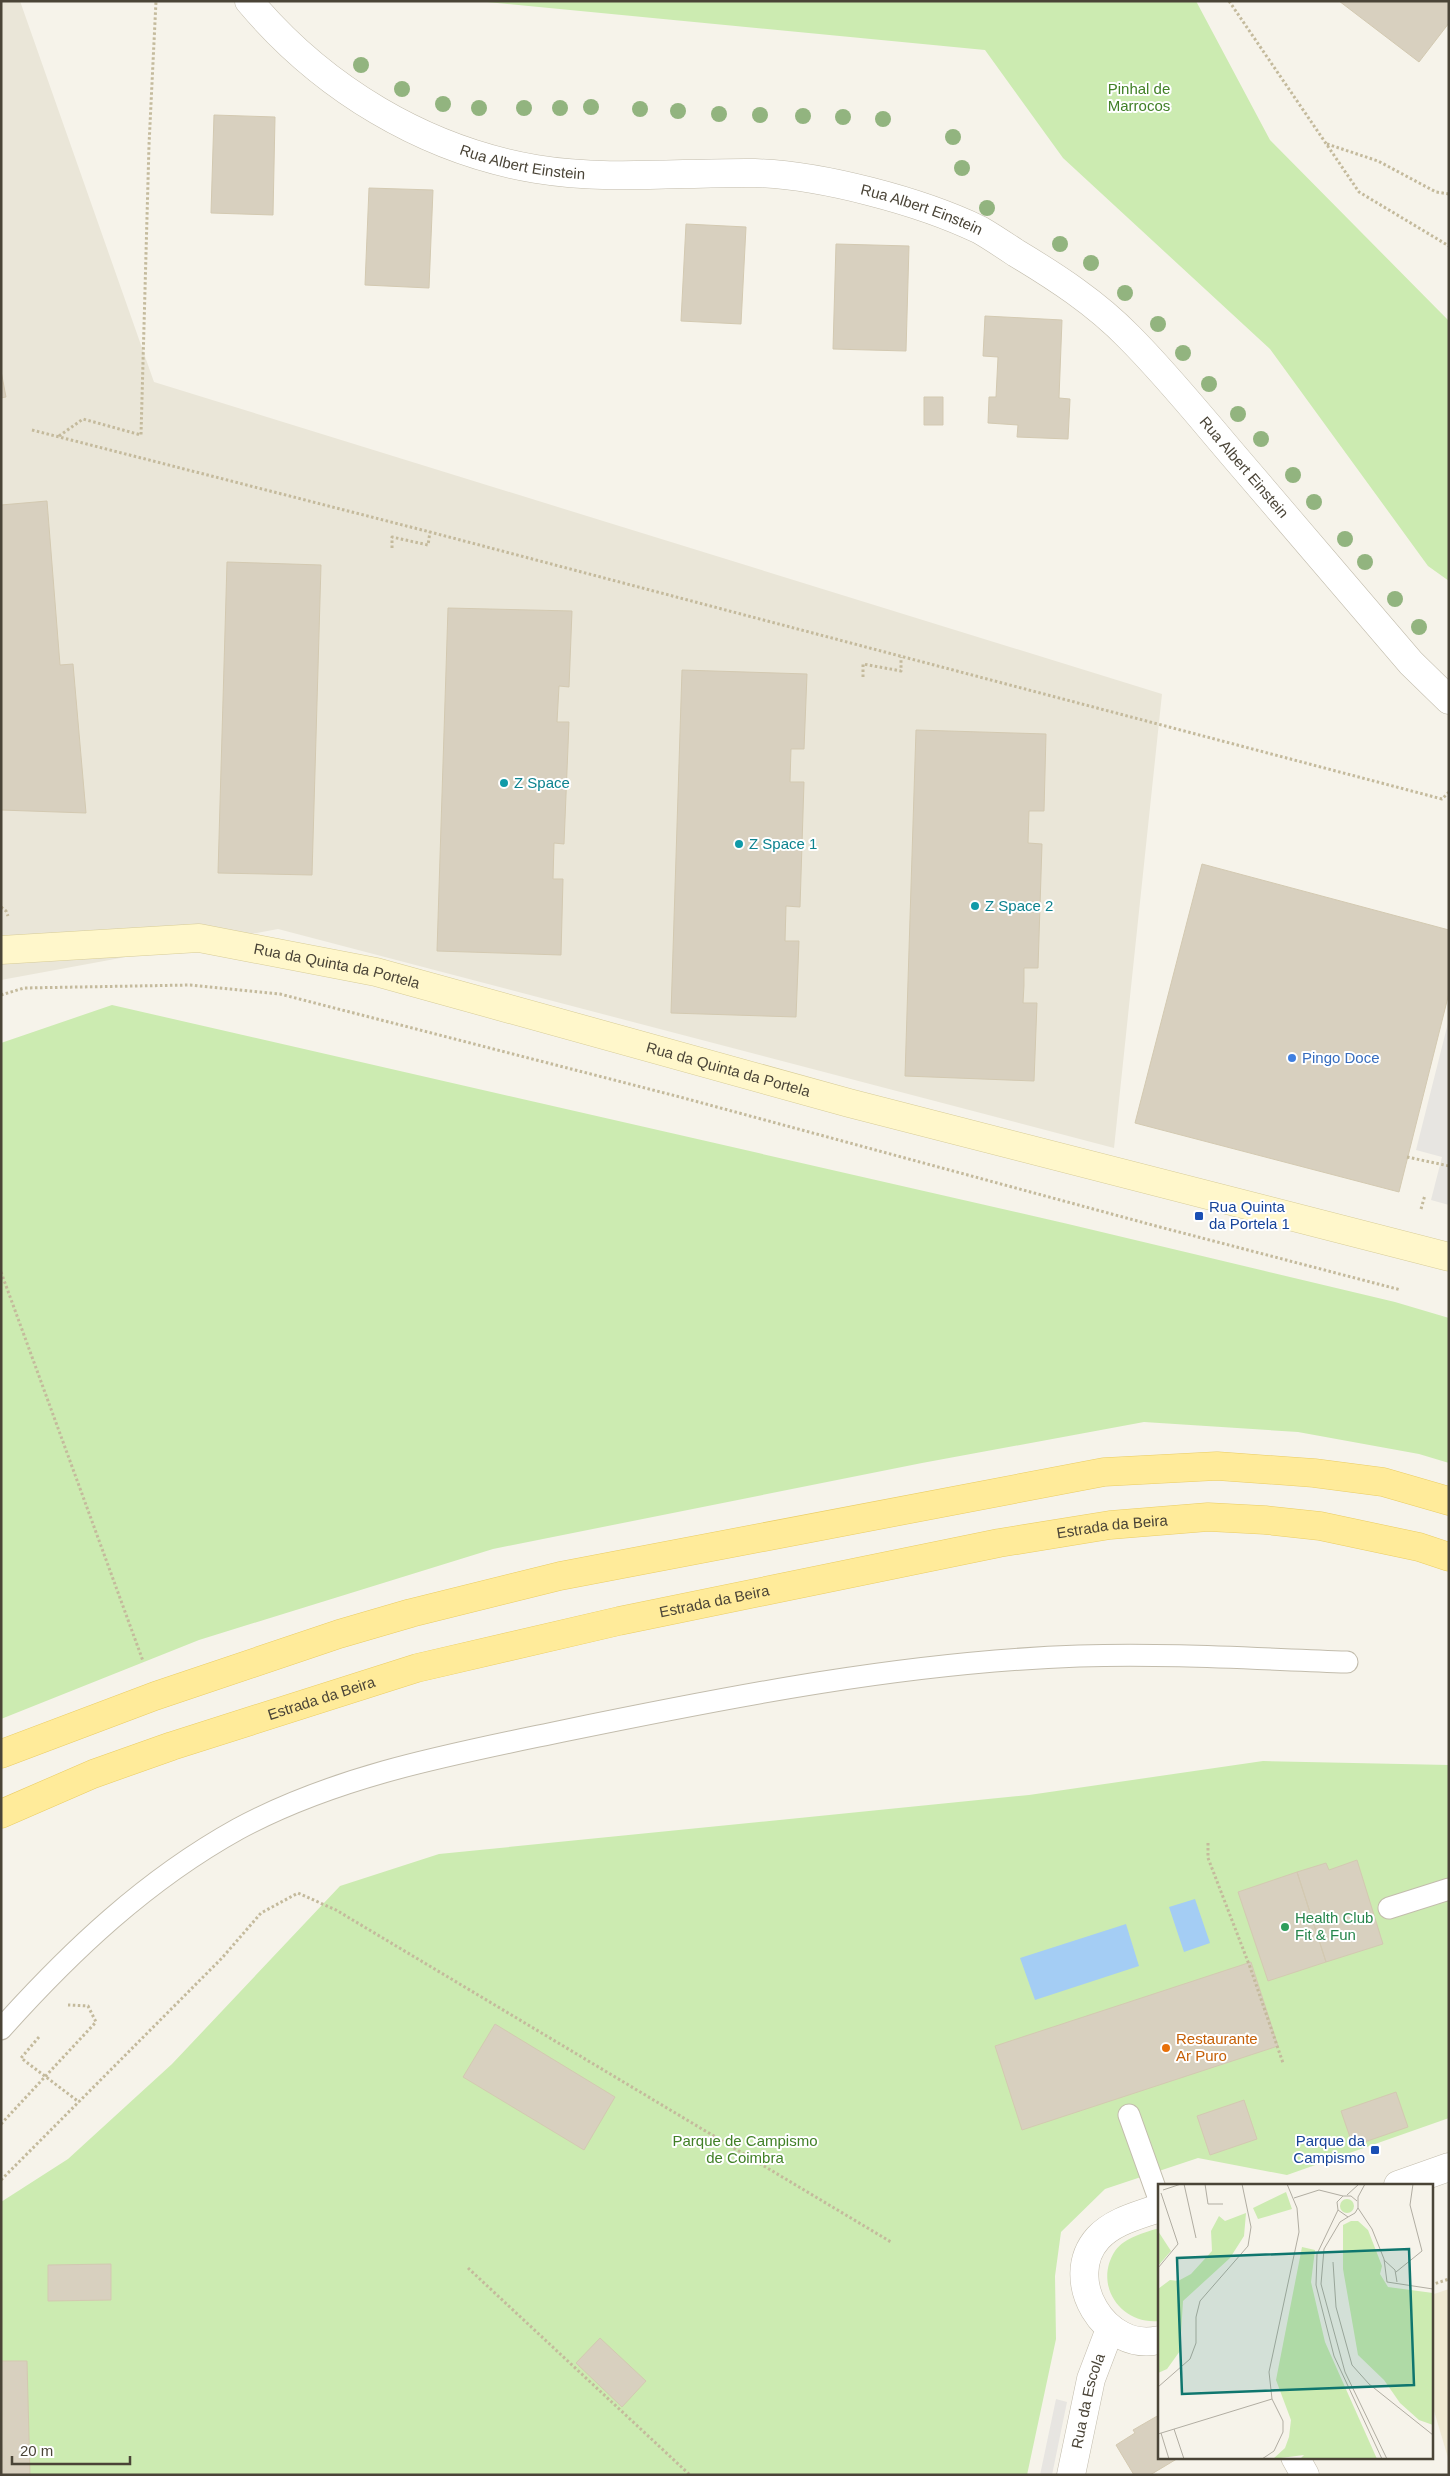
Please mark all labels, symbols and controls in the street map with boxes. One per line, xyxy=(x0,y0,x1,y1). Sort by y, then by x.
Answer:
park label: Pinhal de Marrocos xyxy=(1108,80,1170,114)
street label: Rua Albert Einstein xyxy=(458,141,586,182)
street label: Rua Albert Einstein xyxy=(859,180,985,238)
street label: Rua Albert Einstein xyxy=(1196,413,1292,521)
place label: Z Space xyxy=(514,774,570,791)
marker: Z Space xyxy=(498,777,510,789)
place label: Z Space 1 xyxy=(749,835,817,852)
marker: Z Space 1 xyxy=(733,838,745,850)
place label: Z Space 2 xyxy=(985,897,1053,914)
marker: Z Space 2 xyxy=(969,900,981,912)
street label: Rua da Quinta da Portela xyxy=(252,940,422,992)
street label: Rua da Quinta da Portela xyxy=(644,1038,813,1100)
place label: Pingo Doce xyxy=(1302,1049,1380,1066)
marker: Pingo Doce xyxy=(1286,1052,1298,1064)
place label: Rua Quinta da Portela 1 xyxy=(1209,1198,1290,1232)
marker: Rua Quinta da Portela 1 xyxy=(1193,1210,1205,1222)
street label: Estrada da Beira xyxy=(1055,1511,1169,1542)
street label: Estrada da Beira xyxy=(658,1581,771,1621)
street label: Estrada da Beira xyxy=(265,1673,378,1723)
place label: Health Club Fit & Fun xyxy=(1295,1909,1373,1943)
marker: Health Club Fit & Fun xyxy=(1279,1921,1291,1933)
place label: Restaurante Ar Puro xyxy=(1176,2030,1258,2064)
marker: Restaurante Ar Puro xyxy=(1160,2042,1172,2054)
park label: Parque de Campismo de Coimbra xyxy=(672,2132,818,2166)
place label: Parque da Campismo xyxy=(1293,2132,1366,2166)
marker: Parque da Campismo xyxy=(1369,2144,1381,2156)
inset map xyxy=(1158,2184,1432,2458)
street label: Rua da Escola xyxy=(1068,2350,1108,2450)
scale bar xyxy=(12,2434,130,2466)
text: 20 m xyxy=(20,2442,53,2459)

